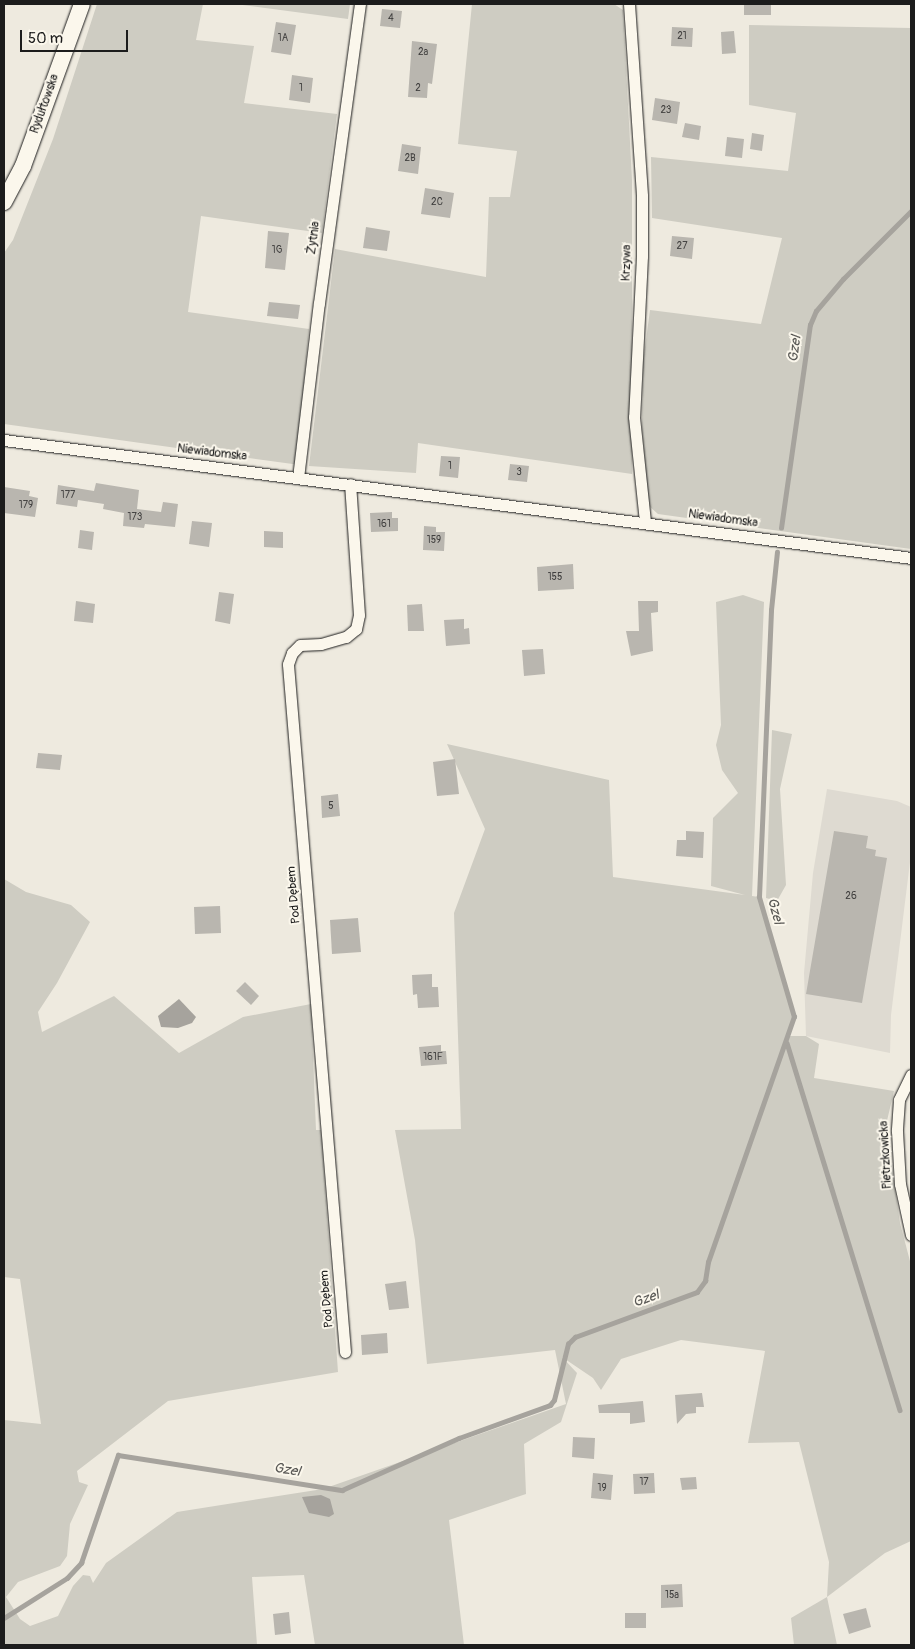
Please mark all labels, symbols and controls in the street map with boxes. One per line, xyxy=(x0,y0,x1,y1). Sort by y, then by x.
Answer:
house number: 4 xyxy=(388,13,394,25)
scale bar xyxy=(22,20,130,52)
text: 50 m xyxy=(28,29,63,48)
house number: 21 xyxy=(677,31,687,43)
house number: 1A xyxy=(278,33,288,45)
house number: 2a xyxy=(418,47,428,59)
street label: Rydułtowska xyxy=(28,72,62,136)
house number: 1 xyxy=(299,83,303,95)
house number: 2 xyxy=(415,83,421,95)
house number: 23 xyxy=(661,105,671,117)
house number: 2B xyxy=(404,153,416,165)
house number: 2C xyxy=(431,197,443,209)
street label: Żytnia xyxy=(305,221,323,255)
house number: 27 xyxy=(677,241,687,253)
street label: Krzywa xyxy=(619,244,635,282)
house number: 1G xyxy=(272,245,282,257)
water label: Gzel xyxy=(785,335,805,363)
street label: Niewiadomska xyxy=(176,442,248,464)
house number: 1 xyxy=(448,461,452,473)
house number: 3 xyxy=(516,467,522,479)
house number: 177 xyxy=(61,490,75,502)
house number: 179 xyxy=(19,500,33,512)
street label: Niewiadomska xyxy=(687,507,759,531)
house number: 173 xyxy=(128,512,142,524)
house number: 161 xyxy=(377,519,391,531)
house number: 159 xyxy=(427,535,441,547)
house number: 155 xyxy=(548,572,562,584)
house number: 5 xyxy=(328,801,334,813)
street label: Pod Dębem xyxy=(284,866,304,924)
house number: 26 xyxy=(845,891,857,903)
water label: Gzel xyxy=(763,896,787,926)
house number: 161F xyxy=(423,1052,443,1064)
street label: Pietrzkowicka xyxy=(877,1121,895,1189)
street label: Pod Dębem xyxy=(317,1270,337,1328)
water label: Gzel xyxy=(631,1287,661,1311)
water label: Gzel xyxy=(272,1460,302,1480)
house number: 17 xyxy=(639,1477,649,1489)
house number: 19 xyxy=(597,1483,607,1495)
house number: 15a xyxy=(665,1590,679,1602)

